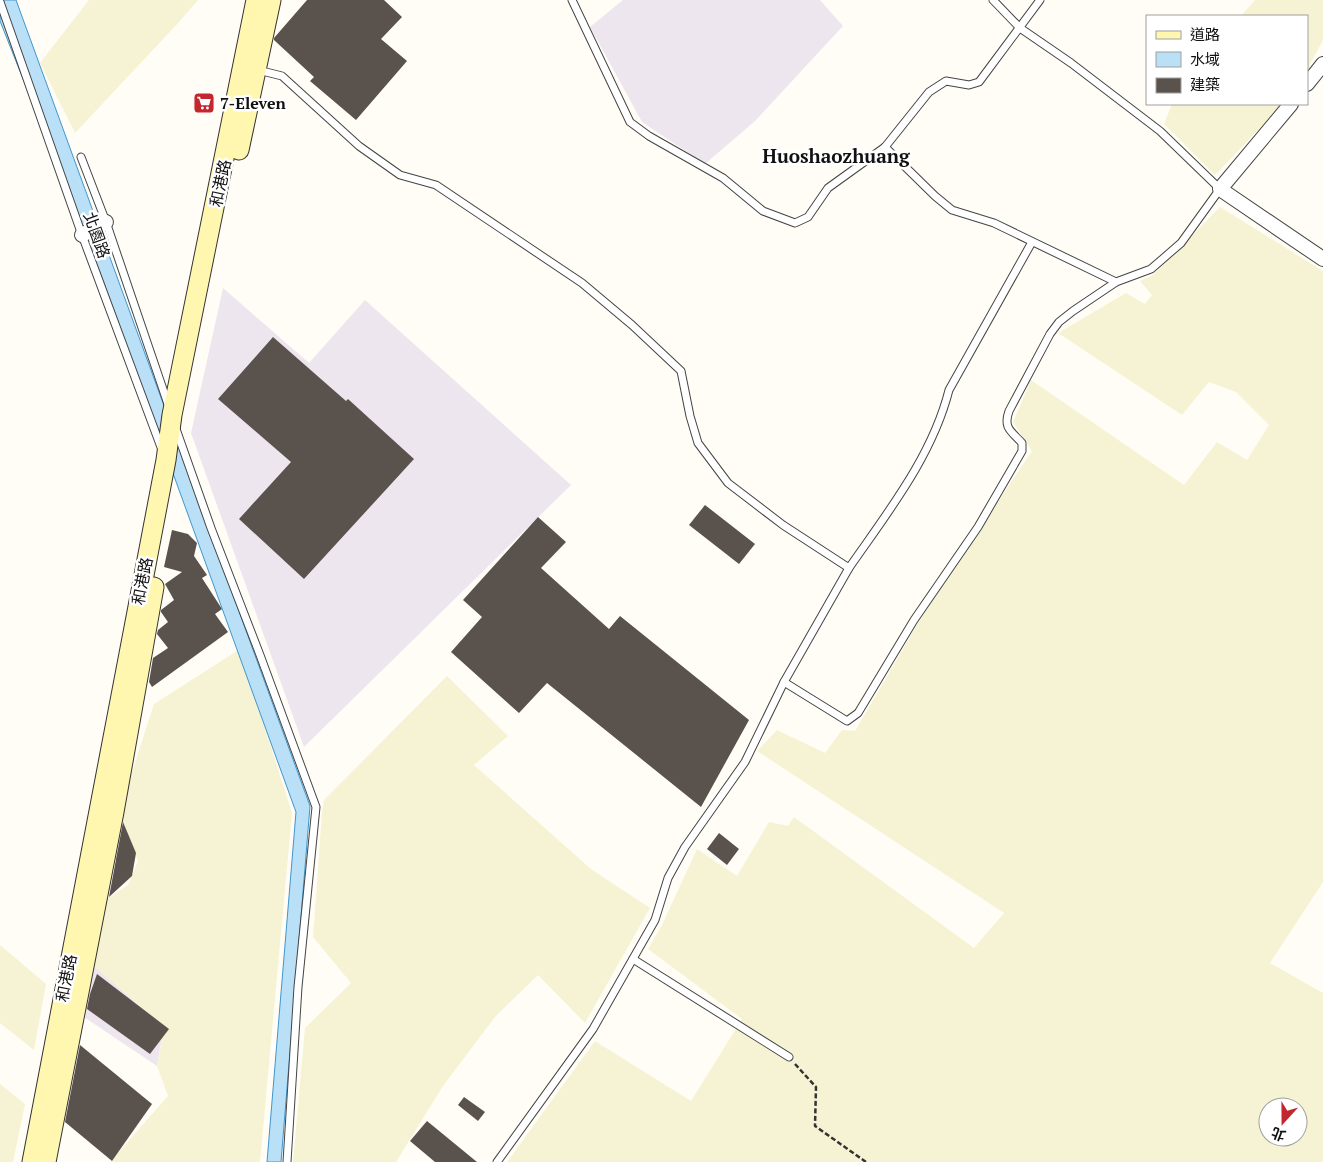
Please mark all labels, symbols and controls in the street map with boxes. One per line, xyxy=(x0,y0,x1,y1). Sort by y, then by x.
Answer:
legend xyxy=(1146,15,1308,105)
text: 道路 xyxy=(1190,24,1220,44)
text: 水域 xyxy=(1190,49,1220,69)
text: 建築 xyxy=(1190,74,1220,94)
supermarket icon: 7-Eleven xyxy=(192,91,216,115)
place label: 7-Eleven xyxy=(220,92,287,114)
district label: Huoshaozhuang xyxy=(762,143,911,168)
street label: 和港路 xyxy=(204,157,236,209)
street label: 北園路 xyxy=(78,209,116,261)
street label: 和港路 xyxy=(127,555,157,607)
street label: 和港路 xyxy=(51,952,81,1004)
north arrow xyxy=(1258,1097,1308,1147)
text: 北 xyxy=(1268,1123,1288,1146)

